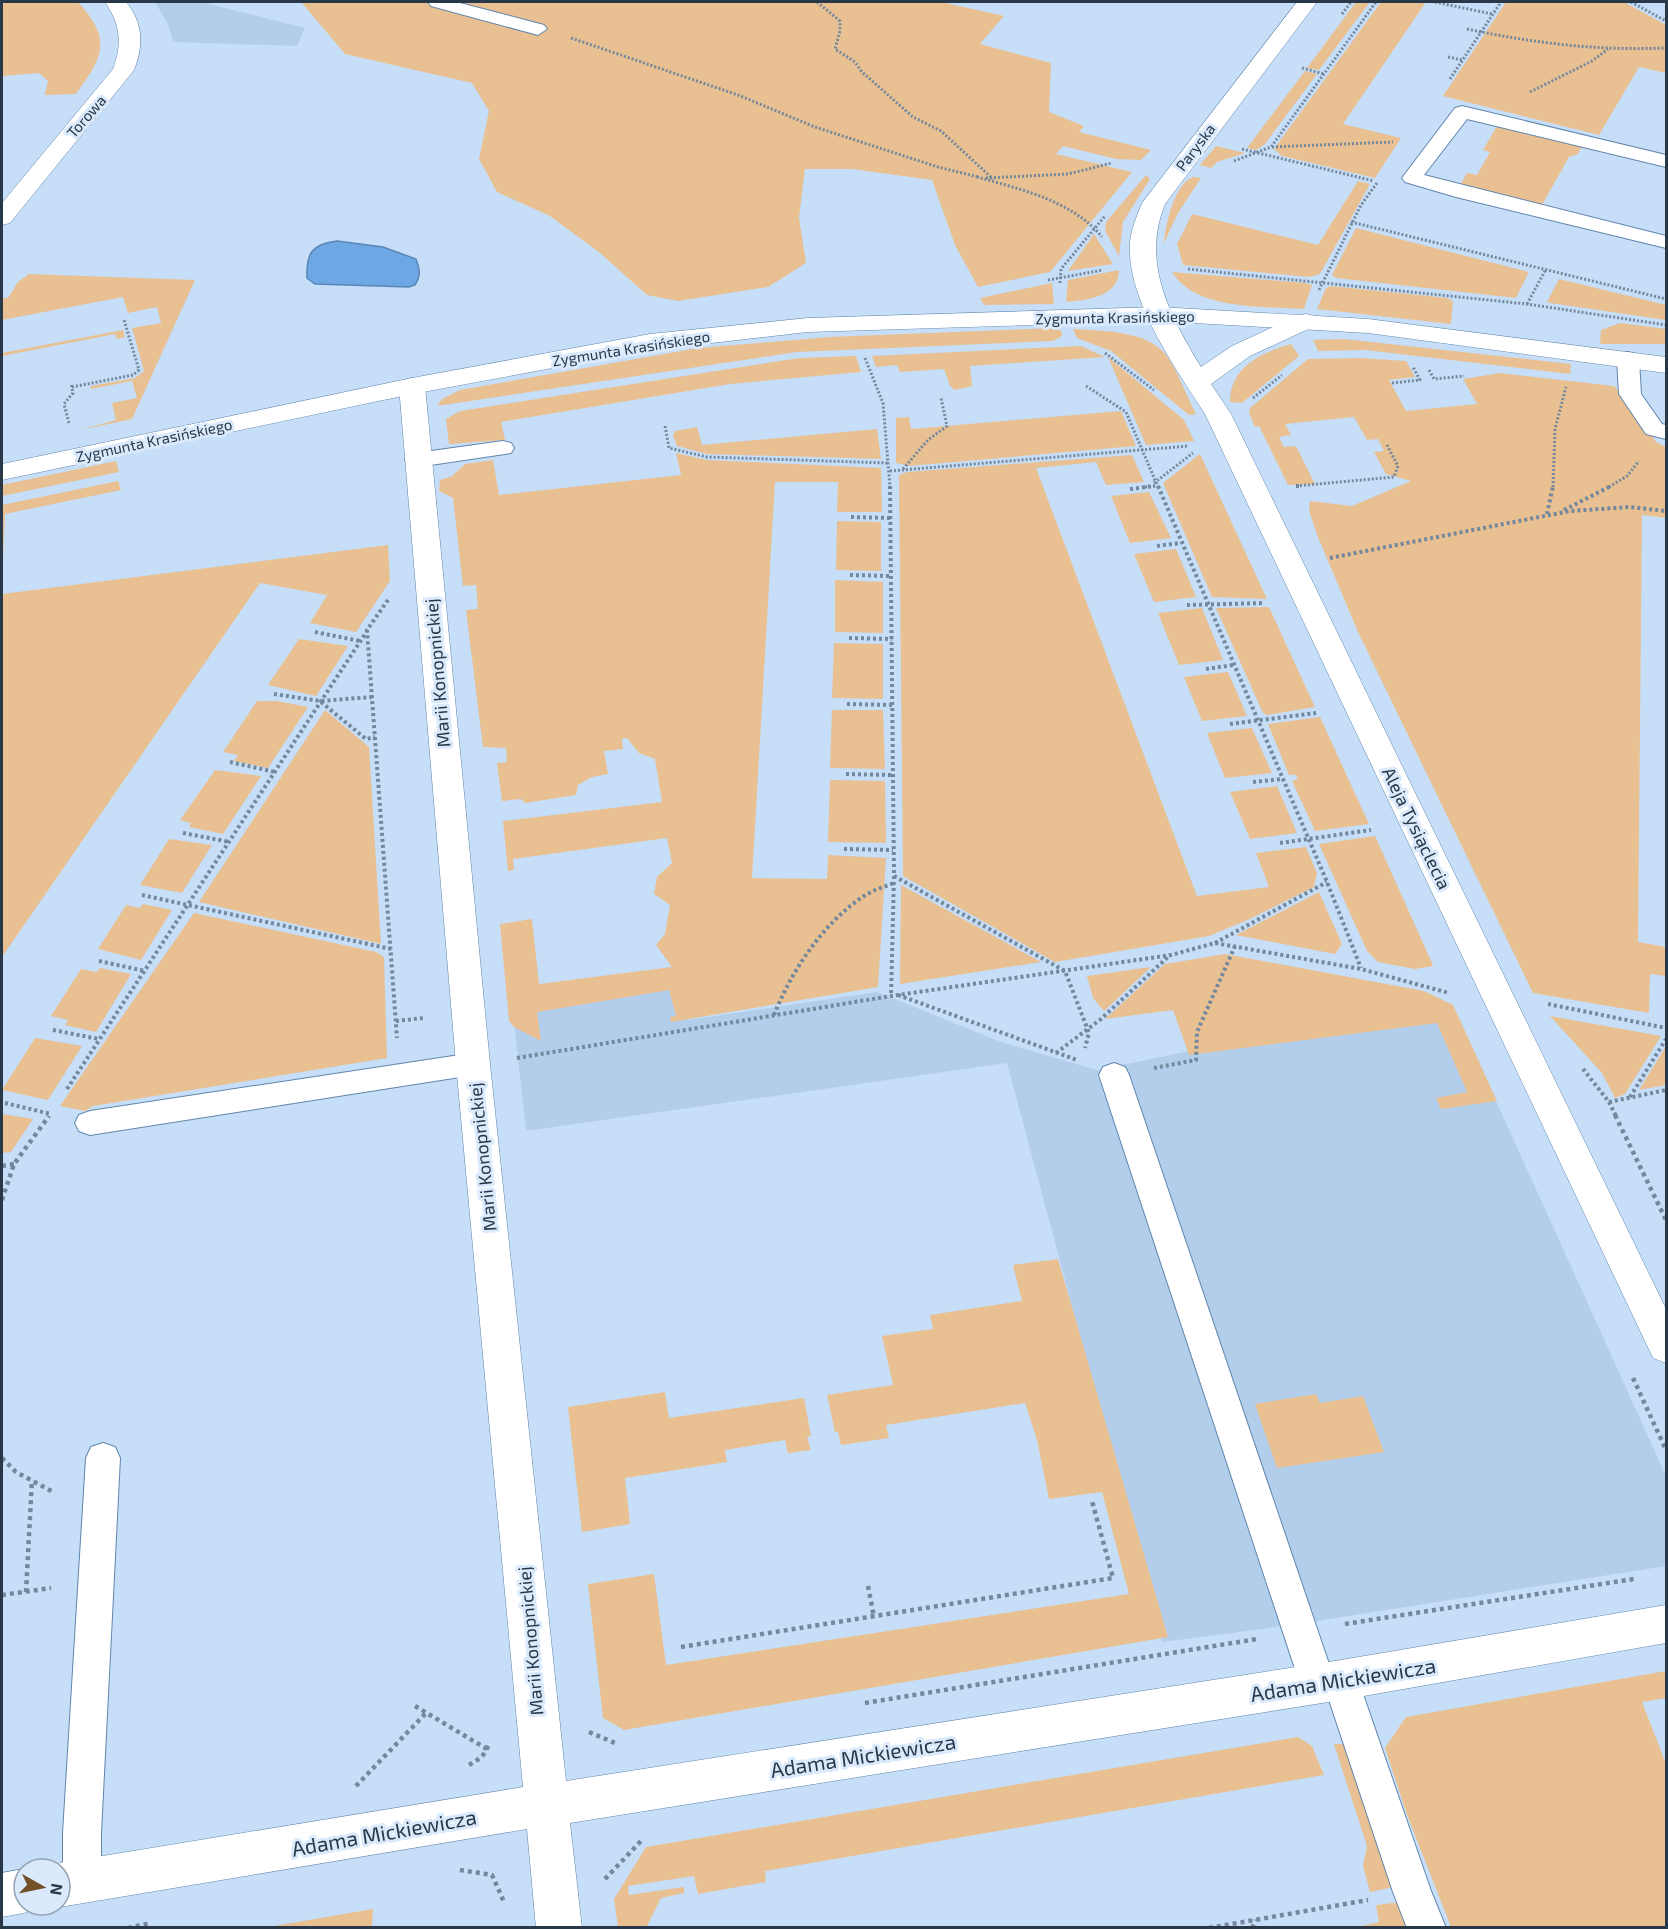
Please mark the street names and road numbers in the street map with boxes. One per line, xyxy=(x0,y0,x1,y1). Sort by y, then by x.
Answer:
street label: Torowa xyxy=(63,91,109,141)
street label: Paryska xyxy=(1171,120,1219,174)
street label: Zygmunta Krasińskiego xyxy=(1035,307,1195,327)
street label: Zygmunta Krasińskiego xyxy=(551,327,711,369)
street label: Zygmunta Krasińskiego xyxy=(74,415,234,465)
street label: Marii Konopnickiej xyxy=(420,598,454,748)
street label: Aleja Tysiąclecia xyxy=(1378,763,1456,893)
street label: Marii Konopnickiej xyxy=(463,1082,501,1232)
street label: Marii Konopnickiej xyxy=(513,1566,547,1716)
street label: Adama Mickiewicza xyxy=(1249,1652,1437,1706)
street label: Adama Mickiewicza xyxy=(769,1728,957,1782)
street label: Adama Mickiewicza xyxy=(290,1803,478,1861)

